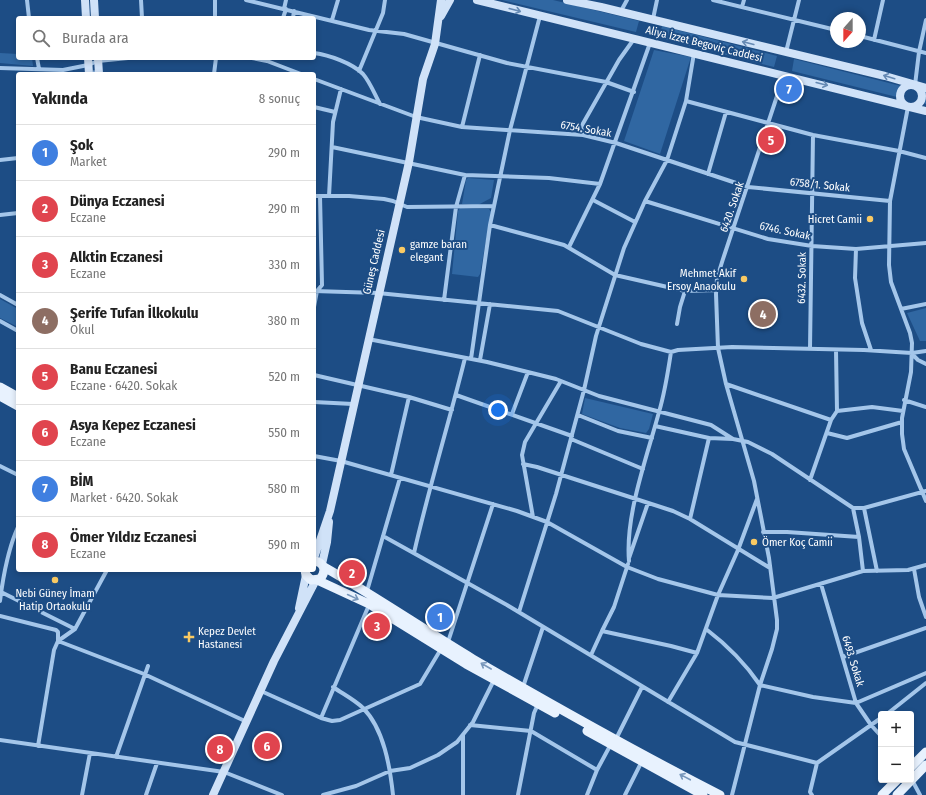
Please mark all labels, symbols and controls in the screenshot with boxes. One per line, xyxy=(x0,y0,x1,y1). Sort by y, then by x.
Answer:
one-way arrow xyxy=(508,7,521,14)
north arrow xyxy=(830,12,866,48)
search box xyxy=(16,16,316,60)
street label: Aliya İzzet Begoviç Caddesi xyxy=(644,22,764,65)
icon: search xyxy=(30,27,52,49)
text: Burada ara xyxy=(62,29,129,47)
one-way arrow xyxy=(742,38,755,46)
one-way arrow xyxy=(882,73,895,80)
pin: 7 xyxy=(776,74,802,104)
one-way arrow xyxy=(816,81,829,89)
text: Yakında xyxy=(32,88,88,109)
text: 8 sonuç xyxy=(259,91,300,106)
street label: 6754. Sokak xyxy=(559,118,613,140)
pin: 5 xyxy=(758,125,784,155)
text: Şok xyxy=(70,136,93,154)
text: 1 xyxy=(42,145,48,160)
text: 290 m xyxy=(268,145,300,160)
text: Market xyxy=(70,154,107,169)
street label: 6758/1. Sokak xyxy=(789,175,852,195)
street label: 6420. Sokak xyxy=(717,179,747,234)
text: Dünya Eczanesi xyxy=(70,192,165,210)
text: 2 xyxy=(42,201,48,216)
text: 290 m xyxy=(268,201,300,216)
text: Eczane xyxy=(70,210,106,225)
place label: Hicret Camii xyxy=(808,213,862,226)
marker: Hicret Camii xyxy=(865,214,875,224)
street label: 6746. Sokak xyxy=(758,219,813,243)
street label: Güneş Caddesi xyxy=(360,228,388,296)
place label: gamze baran elegant xyxy=(410,238,467,264)
marker: gamze baran elegant xyxy=(397,245,407,255)
text: Alktin Eczanesi xyxy=(70,248,163,266)
street label: 6432. Sokak xyxy=(795,251,809,304)
text: 3 xyxy=(42,257,48,272)
text: 330 m xyxy=(268,257,300,272)
text: Eczane xyxy=(70,266,106,281)
place label: Mehmet Akif Ersoy Anaokulu xyxy=(667,267,737,293)
marker: Mehmet Akif Ersoy Anaokulu xyxy=(739,274,749,284)
pin: 4 xyxy=(750,299,776,329)
text: Şerife Tufan İlkokulu xyxy=(70,304,199,322)
text: 4 xyxy=(42,313,48,328)
text: 380 m xyxy=(268,313,300,328)
text: Okul xyxy=(70,322,94,337)
text: Banu Eczanesi xyxy=(70,360,157,378)
text: 5 xyxy=(42,369,48,384)
text: 520 m xyxy=(269,369,300,384)
text: Eczane · 6420. Sokak xyxy=(70,378,177,393)
your location xyxy=(488,400,508,420)
text: Asya Kepez Eczanesi xyxy=(70,416,196,434)
text: 6 xyxy=(42,425,48,440)
text: 550 m xyxy=(268,425,300,440)
text: Eczane xyxy=(70,434,106,449)
text: BİM xyxy=(70,472,93,490)
text: 7 xyxy=(42,481,48,496)
text: 580 m xyxy=(268,481,300,496)
text: Market · 6420. Sokak xyxy=(70,490,178,505)
text: Ömer Yıldız Eczanesi xyxy=(70,528,197,546)
place label: Ömer Koç Camii xyxy=(762,536,833,549)
text: 8 xyxy=(42,537,48,552)
text: 590 m xyxy=(268,537,300,552)
marker: Ömer Koç Camii xyxy=(749,537,759,547)
text: Eczane xyxy=(70,546,106,561)
pin: 2 xyxy=(339,558,365,588)
marker: Nebi Güney İmam Hatip Ortaokulu xyxy=(50,575,60,585)
place label: Nebi Güney İmam Hatip Ortaokulu xyxy=(15,586,95,613)
one-way arrow xyxy=(346,594,358,601)
pin: 1 xyxy=(427,602,453,632)
pin: 3 xyxy=(364,611,390,641)
place label: Kepez Devlet Hastanesi xyxy=(198,625,256,651)
marker: Kepez Devlet Hastanesi xyxy=(183,631,195,643)
street label: 6493. Sokak xyxy=(839,634,867,689)
one-way arrow xyxy=(481,662,492,670)
map controls xyxy=(878,711,914,783)
button: + xyxy=(878,711,914,747)
pin: 6 xyxy=(254,731,280,761)
pin: 8 xyxy=(207,734,233,764)
button: − xyxy=(878,747,914,783)
one-way arrow xyxy=(680,772,692,780)

